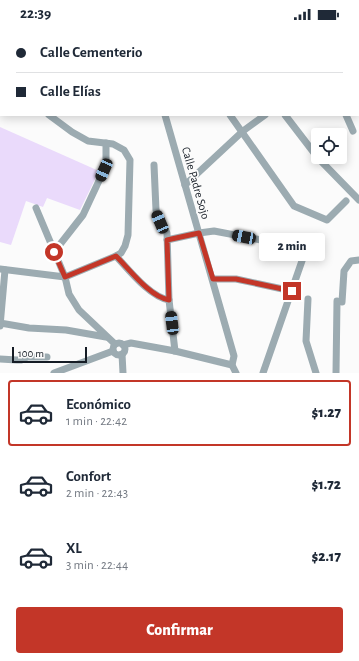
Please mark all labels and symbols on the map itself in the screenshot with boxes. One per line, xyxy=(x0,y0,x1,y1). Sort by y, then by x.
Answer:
street label: Calle Padre Sojo xyxy=(179,145,212,221)
car xyxy=(94,157,114,183)
car xyxy=(150,209,170,235)
car xyxy=(231,229,257,245)
callout: 2 min xyxy=(259,233,325,261)
route start xyxy=(45,243,63,261)
route end xyxy=(283,282,301,300)
car xyxy=(165,310,179,336)
scale bar xyxy=(12,345,87,364)

